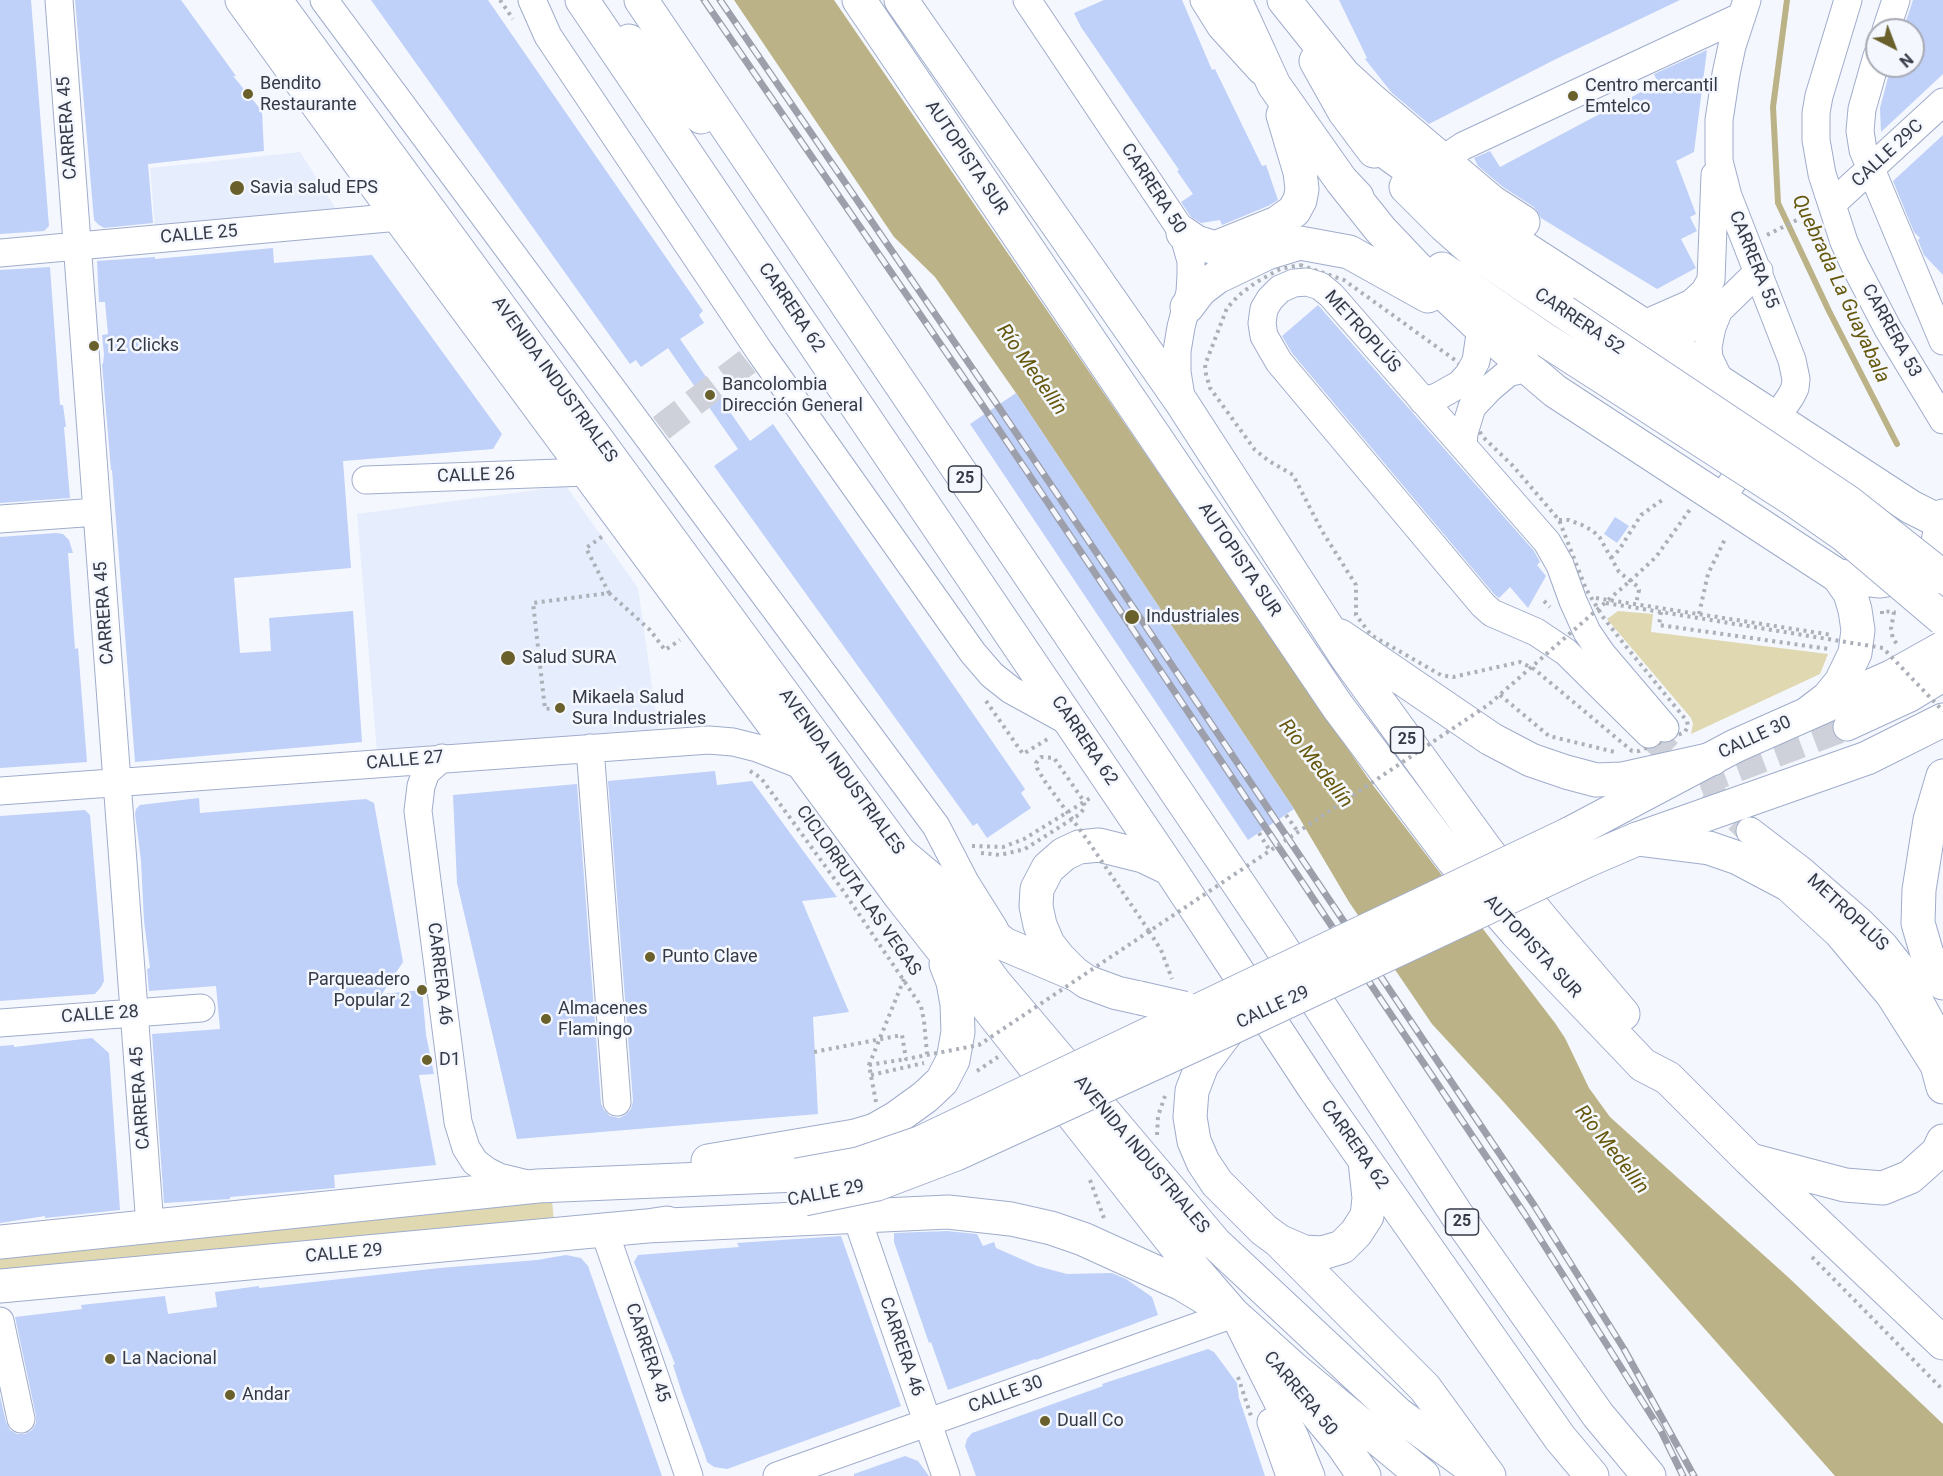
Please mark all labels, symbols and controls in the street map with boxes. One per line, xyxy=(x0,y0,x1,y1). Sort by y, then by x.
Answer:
north arrow xyxy=(1865,18,1925,78)
text: N xyxy=(1895,49,1917,71)
place label: Bendito Restaurante xyxy=(260,73,356,116)
place label: Centro mercantil Emtelco xyxy=(1585,75,1718,118)
street label: CARRERA 45 xyxy=(54,76,82,180)
marker: Bendito Restaurante xyxy=(241,87,255,101)
marker: Centro mercantil Emtelco xyxy=(1566,89,1580,103)
street label: AUTOPISTA SUR xyxy=(920,97,1012,219)
street label: CALLE 29C xyxy=(1848,116,1928,192)
street label: CARRERA 50 xyxy=(1116,140,1190,238)
place label: Savia salud EPS xyxy=(250,177,378,199)
marker: Savia salud EPS xyxy=(228,179,246,197)
water label: Quebrada La Guayabala xyxy=(1786,191,1894,387)
street label: CARRERA 55 xyxy=(1724,208,1782,312)
street label: CALLE 25 xyxy=(159,221,239,249)
street label: CARRERA 62 xyxy=(753,259,829,357)
street label: CARRERA 53 xyxy=(1856,281,1926,381)
street label: CARRERA 52 xyxy=(1530,284,1628,360)
street label: METROPLÚS xyxy=(1319,286,1405,378)
street label: AVENIDA INDUSTRIALES xyxy=(487,293,621,467)
water label: Río Medellín xyxy=(991,320,1071,420)
place label: 12 Clicks xyxy=(106,335,179,357)
marker: 12 Clicks xyxy=(87,339,101,353)
place label: Bancolombia Dirección General xyxy=(722,374,863,416)
marker: Bancolombia Dirección General xyxy=(703,388,717,402)
street label: CALLE 26 xyxy=(437,464,515,488)
road number: 25 xyxy=(948,466,982,492)
street label: AUTOPISTA SUR xyxy=(1193,499,1285,621)
street label: CARRERA 45 xyxy=(91,561,119,665)
place label: Industriales xyxy=(1146,606,1240,628)
marker: Industriales xyxy=(1123,608,1141,626)
place label: Salud SURA xyxy=(522,647,617,669)
marker: Salud SURA xyxy=(499,649,517,667)
street label: AVENIDA INDUSTRIALES xyxy=(774,685,908,859)
place label: Mikaela Salud Sura Industriales xyxy=(572,687,706,730)
street label: CARRERA 62 xyxy=(1046,692,1122,790)
marker: Mikaela Salud Sura Industriales xyxy=(553,701,567,715)
street label: CALLE 30 xyxy=(1715,712,1795,764)
water label: Río Medellín xyxy=(1273,715,1357,813)
road number: 25 xyxy=(1390,727,1424,753)
street label: CALLE 27 xyxy=(365,747,445,775)
street label: CICLORRUTA LAS VEGAS xyxy=(791,802,925,980)
street label: METROPLÚS xyxy=(1802,870,1892,956)
street label: AUTOPISTA SUR xyxy=(1479,891,1585,1003)
street label: CARRERA 46 xyxy=(422,921,456,1027)
place label: Punto Clave xyxy=(662,946,758,968)
marker: Punto Clave xyxy=(643,950,657,964)
place label: Parqueadero Popular 2 xyxy=(308,969,410,1012)
street label: CALLE 29 xyxy=(1233,982,1313,1034)
marker: Parqueadero Popular 2 xyxy=(415,983,429,997)
place label: Almacenes Flamingo xyxy=(558,998,647,1040)
street label: CALLE 28 xyxy=(60,1002,140,1028)
marker: Almacenes Flamingo xyxy=(539,1012,553,1026)
street label: CARRERA 45 xyxy=(127,1046,155,1150)
place label: D1 xyxy=(439,1049,461,1071)
marker: D1 xyxy=(420,1053,434,1067)
street label: AVENIDA INDUSTRIALES xyxy=(1069,1072,1213,1238)
street label: CARRERA 62 xyxy=(1315,1096,1393,1194)
water label: Río Medellín xyxy=(1569,1101,1653,1199)
street label: CALLE 29 xyxy=(786,1176,866,1212)
road number: 25 xyxy=(1446,1209,1478,1235)
street label: CALLE 29 xyxy=(304,1240,384,1268)
street label: CARRERA 46 xyxy=(874,1295,928,1399)
street label: CARRERA 45 xyxy=(620,1301,674,1405)
street label: CARRERA 50 xyxy=(1258,1347,1342,1441)
place label: La Nacional xyxy=(122,1348,217,1370)
marker: La Nacional xyxy=(103,1352,117,1366)
street label: CALLE 30 xyxy=(966,1372,1046,1418)
place label: Andar xyxy=(242,1384,290,1406)
marker: Andar xyxy=(223,1388,237,1402)
place label: Duall Co xyxy=(1057,1410,1124,1432)
marker: Duall Co xyxy=(1038,1414,1052,1428)

